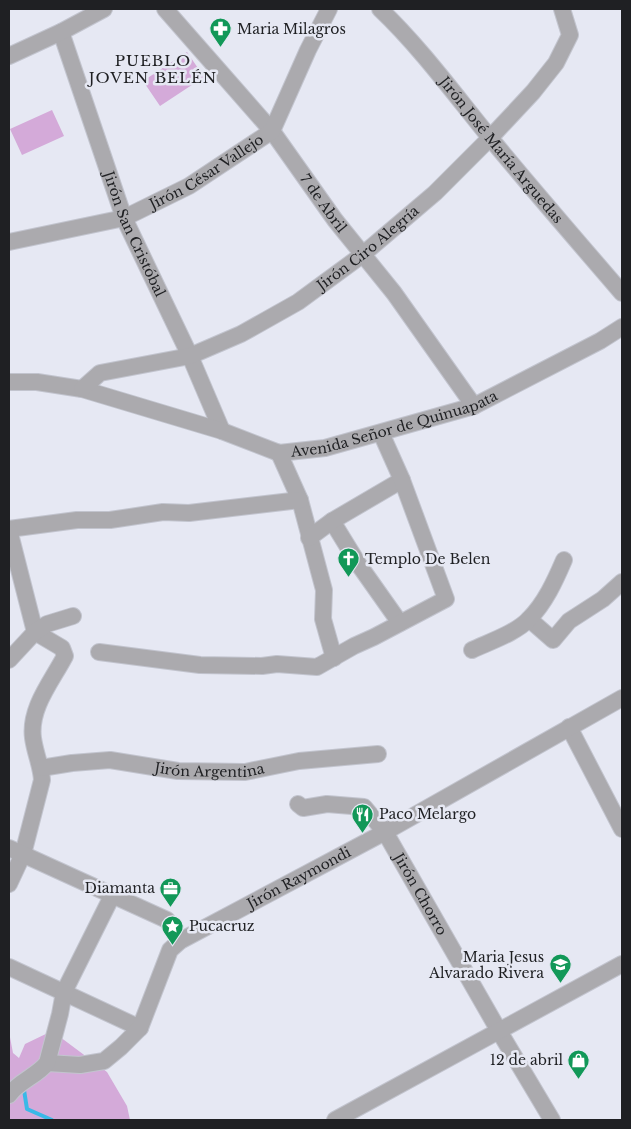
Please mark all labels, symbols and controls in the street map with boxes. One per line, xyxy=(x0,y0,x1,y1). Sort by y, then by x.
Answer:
pharmacy icon: Maria Milagros xyxy=(209,17,233,48)
place label: Maria Milagros xyxy=(237,20,346,38)
district label: PUEBLO JOVEN BELÉN xyxy=(87,51,217,87)
street label: Jirón José María Arguedas xyxy=(434,71,567,227)
street label: Jirón César Vallejo xyxy=(144,130,267,214)
street label: Jirón San Cristóbal xyxy=(99,167,169,300)
street label: 7 de Abril xyxy=(296,170,351,237)
street label: Jirón Ciro Alegría xyxy=(312,201,423,295)
street label: Avenida Señor de Quinuapata xyxy=(289,386,501,461)
church icon: Templo De Belen xyxy=(337,547,361,578)
place label: Templo De Belen xyxy=(365,550,491,568)
street label: Jirón Argentina xyxy=(152,758,266,781)
restaurant icon: Paco Melargo xyxy=(351,802,375,833)
place label: Paco Melargo xyxy=(379,805,476,823)
street label: Jirón Raymondi xyxy=(242,843,354,914)
street label: Jirón Chorro xyxy=(389,848,451,938)
office icon: Diamanta xyxy=(159,876,183,907)
place label: Diamanta xyxy=(85,879,155,897)
place icon: Pucacruz xyxy=(161,914,185,945)
place label: Pucacruz xyxy=(189,917,255,935)
place label: Maria Jesus Alvarado Rivera xyxy=(428,948,544,982)
school or university icon: Maria Jesus Alvarado Rivera xyxy=(548,953,572,984)
shop icon: 12 de abril xyxy=(567,1048,591,1079)
place label: 12 de abril xyxy=(490,1051,563,1069)

